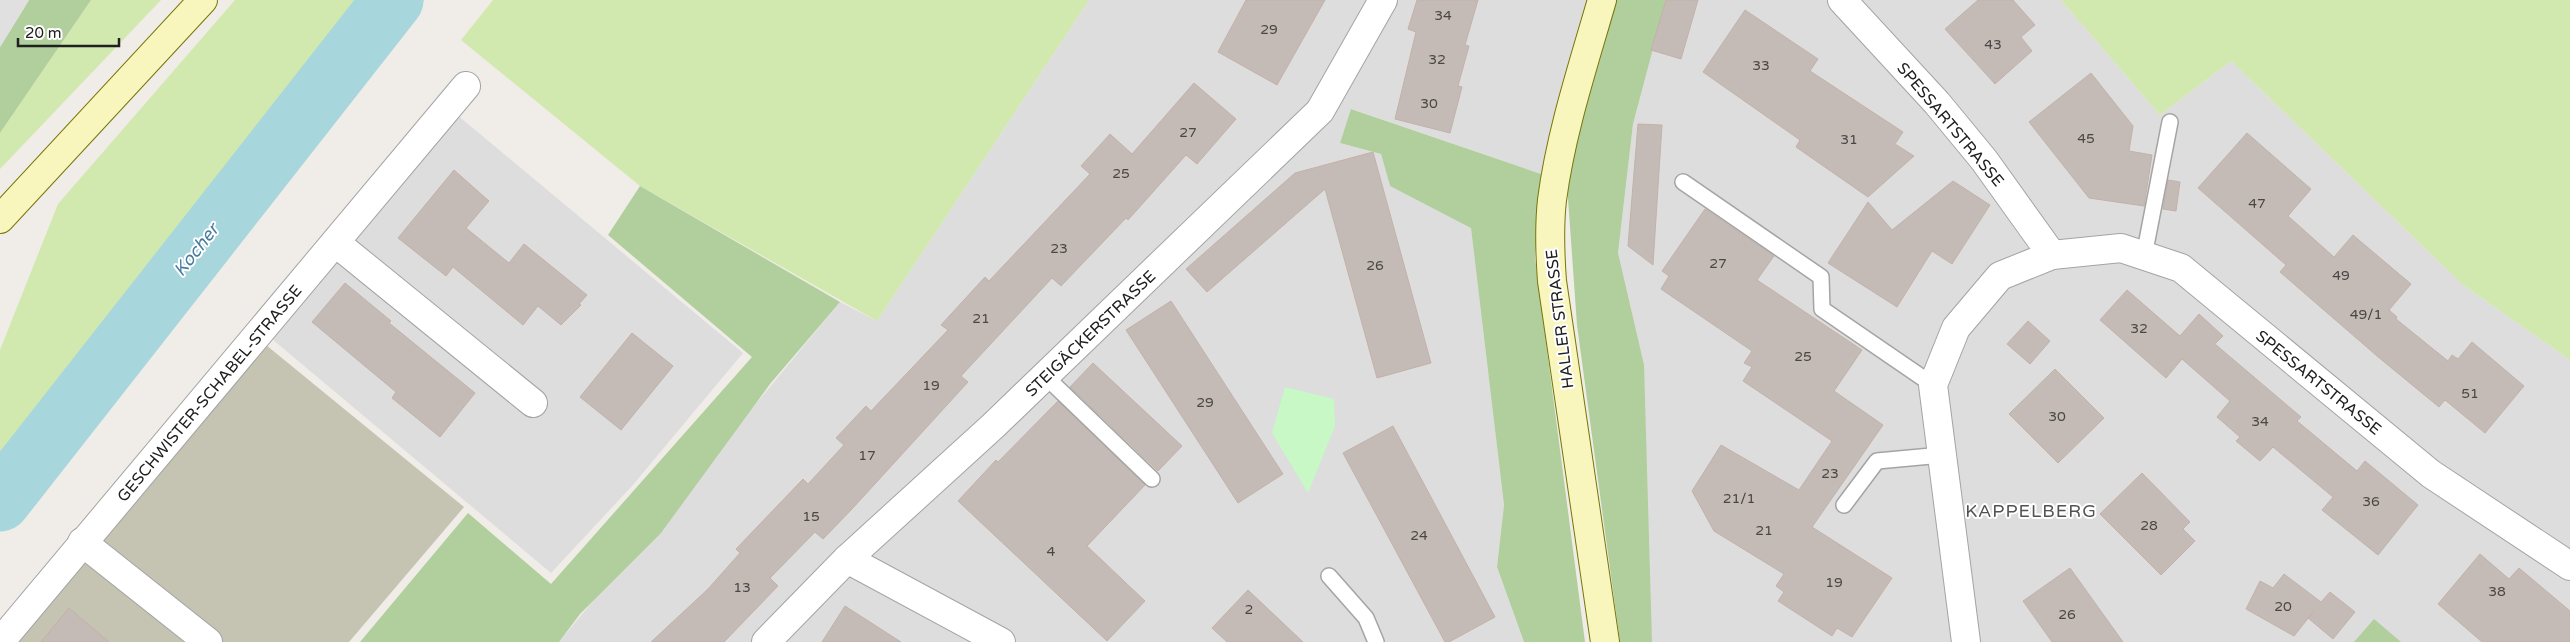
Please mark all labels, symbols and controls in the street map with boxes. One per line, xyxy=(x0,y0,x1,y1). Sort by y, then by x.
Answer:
house number: 34 xyxy=(1434,7,1452,24)
scale bar xyxy=(18,15,119,47)
house number: 29 xyxy=(1260,21,1278,38)
text: 20 m xyxy=(25,24,62,42)
house number: 43 xyxy=(1984,36,2002,53)
house number: 32 xyxy=(1428,51,1446,68)
house number: 33 xyxy=(1752,57,1770,74)
street label: SPESSARTSTRASSE xyxy=(1892,59,2008,191)
house number: 30 xyxy=(1420,95,1438,112)
house number: 27 xyxy=(1179,124,1197,141)
house number: 45 xyxy=(2077,130,2095,147)
house number: 31 xyxy=(1840,131,1858,148)
house number: 25 xyxy=(1112,165,1130,182)
house number: 47 xyxy=(2248,195,2266,212)
water label: Kocher xyxy=(169,218,225,281)
house number: 23 xyxy=(1050,240,1068,257)
street label: HALLER STRASSE xyxy=(1542,248,1578,390)
house number: 27 xyxy=(1709,255,1727,272)
house number: 26 xyxy=(1366,257,1384,274)
street label: STEIGÄCKERSTRASSE xyxy=(1021,266,1160,401)
house number: 49 xyxy=(2332,267,2350,284)
street label: GESCHWISTER-SCHABEL-STRASSE xyxy=(113,281,306,506)
house number: 49/1 xyxy=(2350,306,2382,323)
house number: 21 xyxy=(972,310,990,327)
house number: 32 xyxy=(2130,320,2148,337)
street label: SPESSARTSTRASSE xyxy=(2252,326,2385,440)
house number: 25 xyxy=(1794,348,1812,365)
house number: 19 xyxy=(922,377,940,394)
house number: 51 xyxy=(2461,385,2479,402)
house number: 29 xyxy=(1196,394,1214,411)
house number: 30 xyxy=(2048,408,2066,425)
house number: 34 xyxy=(2251,413,2269,430)
house number: 17 xyxy=(858,447,876,464)
house number: 23 xyxy=(1821,465,1839,482)
house number: 21/1 xyxy=(1723,490,1755,507)
house number: 36 xyxy=(2362,493,2380,510)
district label: KAPPELBERG xyxy=(1965,500,2097,522)
house number: 15 xyxy=(802,508,820,525)
house number: 28 xyxy=(2140,517,2158,534)
house number: 21 xyxy=(1755,522,1773,539)
house number: 24 xyxy=(1410,527,1428,544)
house number: 4 xyxy=(1047,543,1056,560)
house number: 19 xyxy=(1825,574,1843,591)
house number: 13 xyxy=(733,579,751,596)
house number: 38 xyxy=(2488,583,2506,600)
house number: 20 xyxy=(2274,598,2292,615)
house number: 2 xyxy=(1245,601,1253,618)
house number: 26 xyxy=(2058,606,2076,623)

